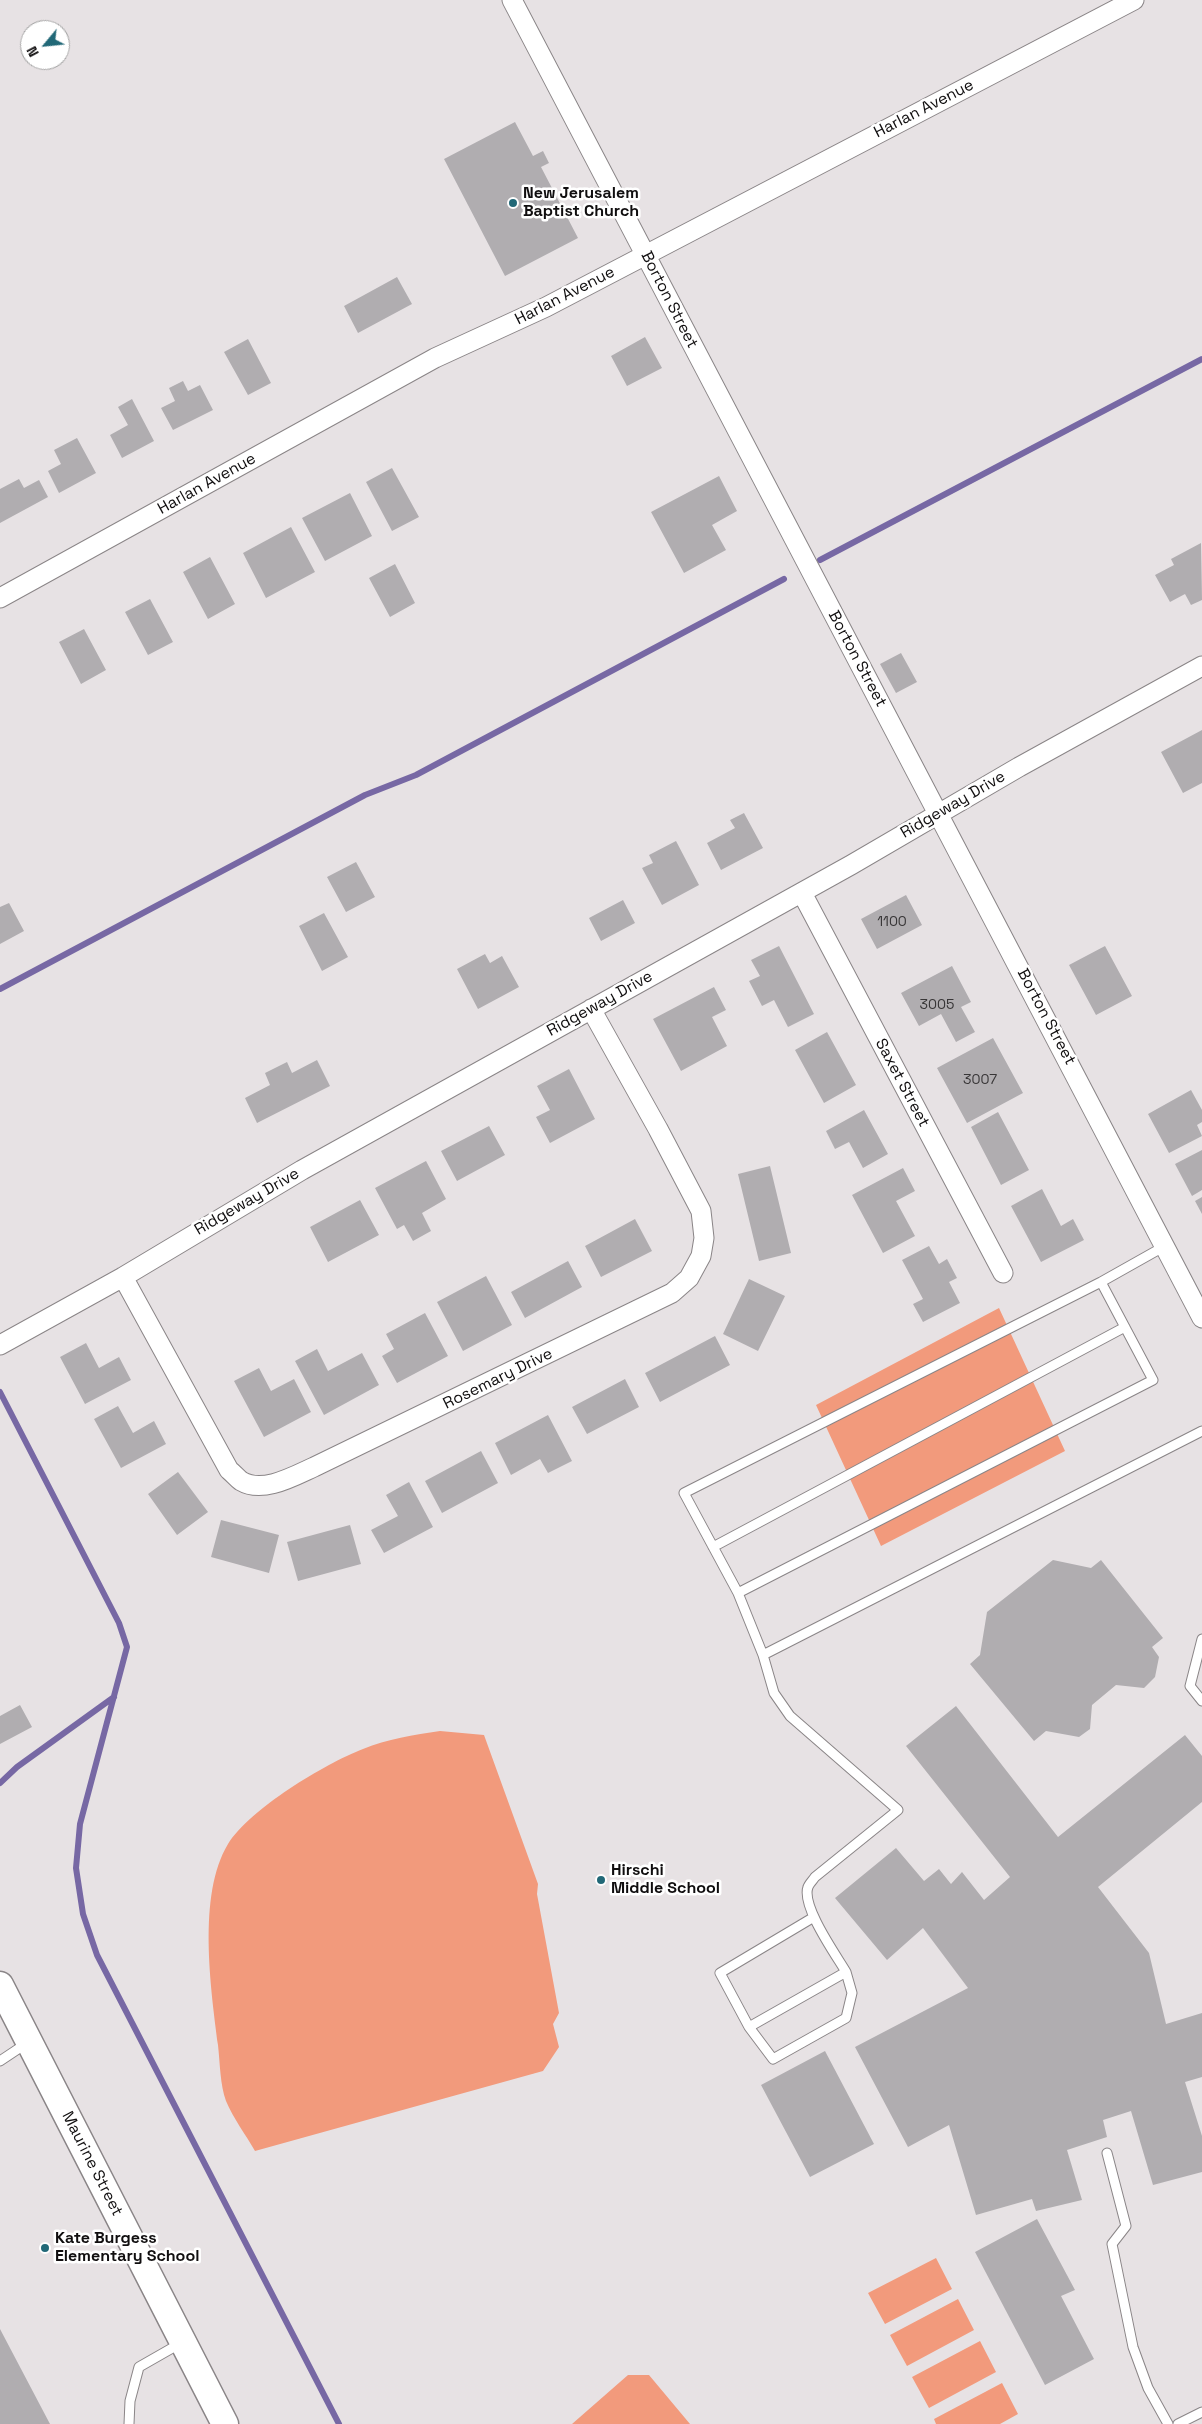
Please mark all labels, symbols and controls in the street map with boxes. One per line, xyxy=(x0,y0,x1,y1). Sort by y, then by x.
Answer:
north arrow xyxy=(20,20,70,70)
text: N xyxy=(22,43,43,60)
street label: Harlan Avenue xyxy=(871,76,977,142)
place label: New Jerusalem Baptist Church xyxy=(523,184,639,222)
marker: New Jerusalem Baptist Church xyxy=(507,197,519,209)
street label: Borton Street xyxy=(636,248,702,352)
street label: Harlan Avenue xyxy=(512,263,618,329)
street label: Harlan Avenue xyxy=(155,449,259,519)
street label: Borton Street xyxy=(824,608,890,710)
street label: Ridgeway Drive xyxy=(897,767,1009,843)
house number: 1100 xyxy=(877,914,907,930)
street label: Borton Street xyxy=(1013,966,1079,1068)
street label: Ridgeway Drive xyxy=(544,967,656,1041)
house number: 3005 xyxy=(920,997,954,1013)
street label: Saxet Street xyxy=(871,1035,933,1131)
house number: 3007 xyxy=(963,1072,997,1088)
street label: Ridgeway Drive xyxy=(191,1164,303,1240)
street label: Rosemary Drive xyxy=(440,1344,556,1414)
place label: Hirschi Middle School xyxy=(611,1861,720,1899)
marker: Hirschi Middle School xyxy=(595,1874,607,1886)
street label: Maurine Street xyxy=(57,2108,127,2220)
place label: Kate Burgess Elementary School xyxy=(55,2229,199,2267)
marker: Kate Burgess Elementary School xyxy=(39,2242,51,2254)

